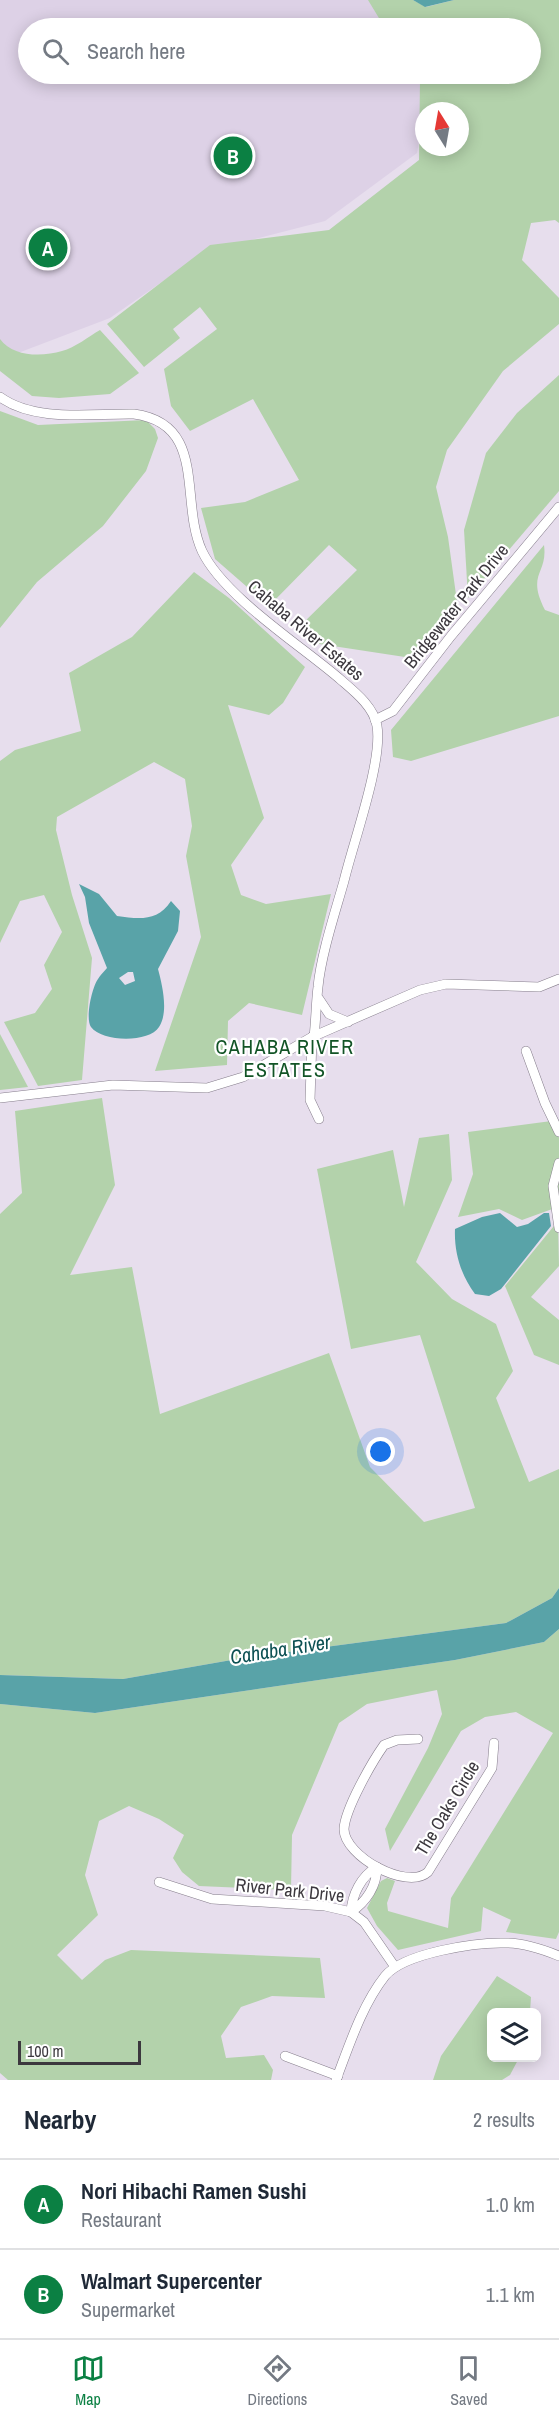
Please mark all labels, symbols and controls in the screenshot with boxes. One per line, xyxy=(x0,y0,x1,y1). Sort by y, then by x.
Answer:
search box xyxy=(18,18,541,84)
icon: search xyxy=(39,35,72,68)
text: Search here xyxy=(87,36,185,66)
north arrow xyxy=(415,102,469,156)
pin: B xyxy=(214,134,252,178)
pin: A xyxy=(28,226,68,270)
street label: Bridgewater Park Drive xyxy=(398,539,514,673)
street label: Cahaba River Estates xyxy=(243,574,369,686)
district label: CAHABA RIVER ESTATES xyxy=(215,1033,355,1083)
your location xyxy=(366,1437,395,1466)
water label: Cahaba River xyxy=(228,1628,333,1670)
street label: The Oaks Circle xyxy=(409,1756,485,1860)
street label: River Park Drive xyxy=(234,1872,346,1908)
map controls xyxy=(487,2008,541,2062)
button: layers xyxy=(487,2008,541,2062)
scale bar xyxy=(18,2038,141,2066)
text: 100 m xyxy=(27,2040,63,2062)
text: Nearby xyxy=(24,2102,96,2137)
text: 2 results xyxy=(473,2106,535,2133)
text: Nori Hibachi Ramen Sushi xyxy=(81,2176,307,2206)
text: A xyxy=(38,2191,49,2218)
text: 1.0 km xyxy=(486,2191,535,2218)
text: Restaurant xyxy=(81,2206,161,2233)
text: Walmart Supercenter xyxy=(81,2266,262,2296)
text: B xyxy=(38,2281,49,2308)
text: 1.1 km xyxy=(486,2281,535,2308)
text: Supermarket xyxy=(81,2296,175,2323)
tab: Map xyxy=(72,2352,105,2410)
tab: Directions xyxy=(248,2352,307,2410)
tab: Saved xyxy=(450,2352,488,2410)

